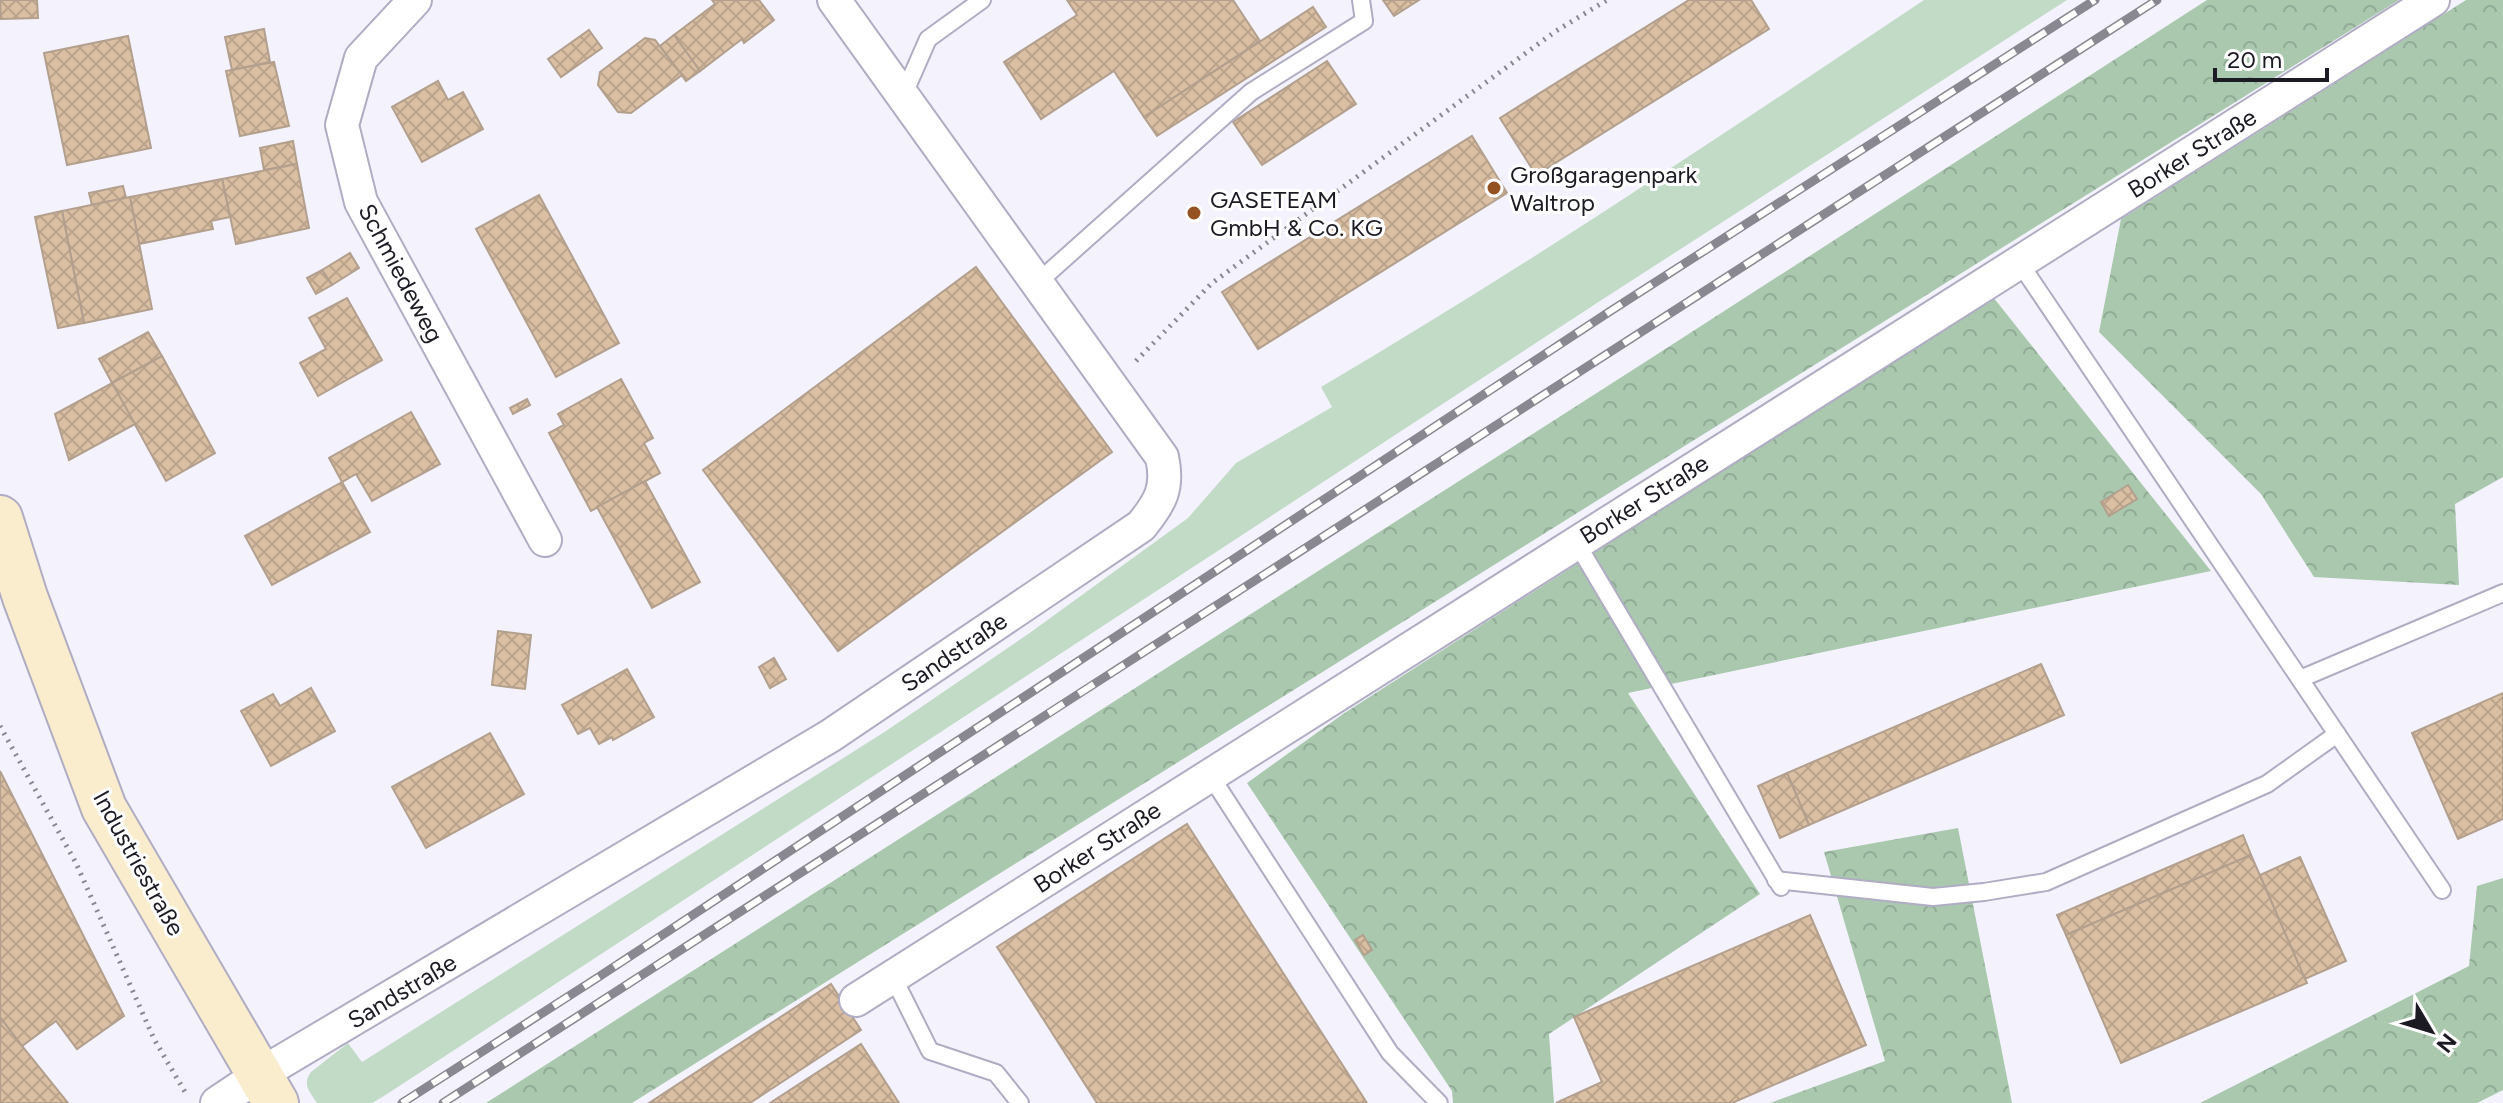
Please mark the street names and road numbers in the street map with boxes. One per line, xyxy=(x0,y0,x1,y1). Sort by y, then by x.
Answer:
street label: Borker Straße xyxy=(2122,102,2262,204)
street label: Schmiedeweg xyxy=(352,199,450,347)
street label: Borker Straße xyxy=(1574,448,1714,550)
street label: Sandstraße xyxy=(895,606,1013,698)
street label: Industriestraße xyxy=(87,785,191,941)
street label: Borker Straße xyxy=(1028,795,1166,899)
street label: Sandstraße xyxy=(342,947,462,1035)

